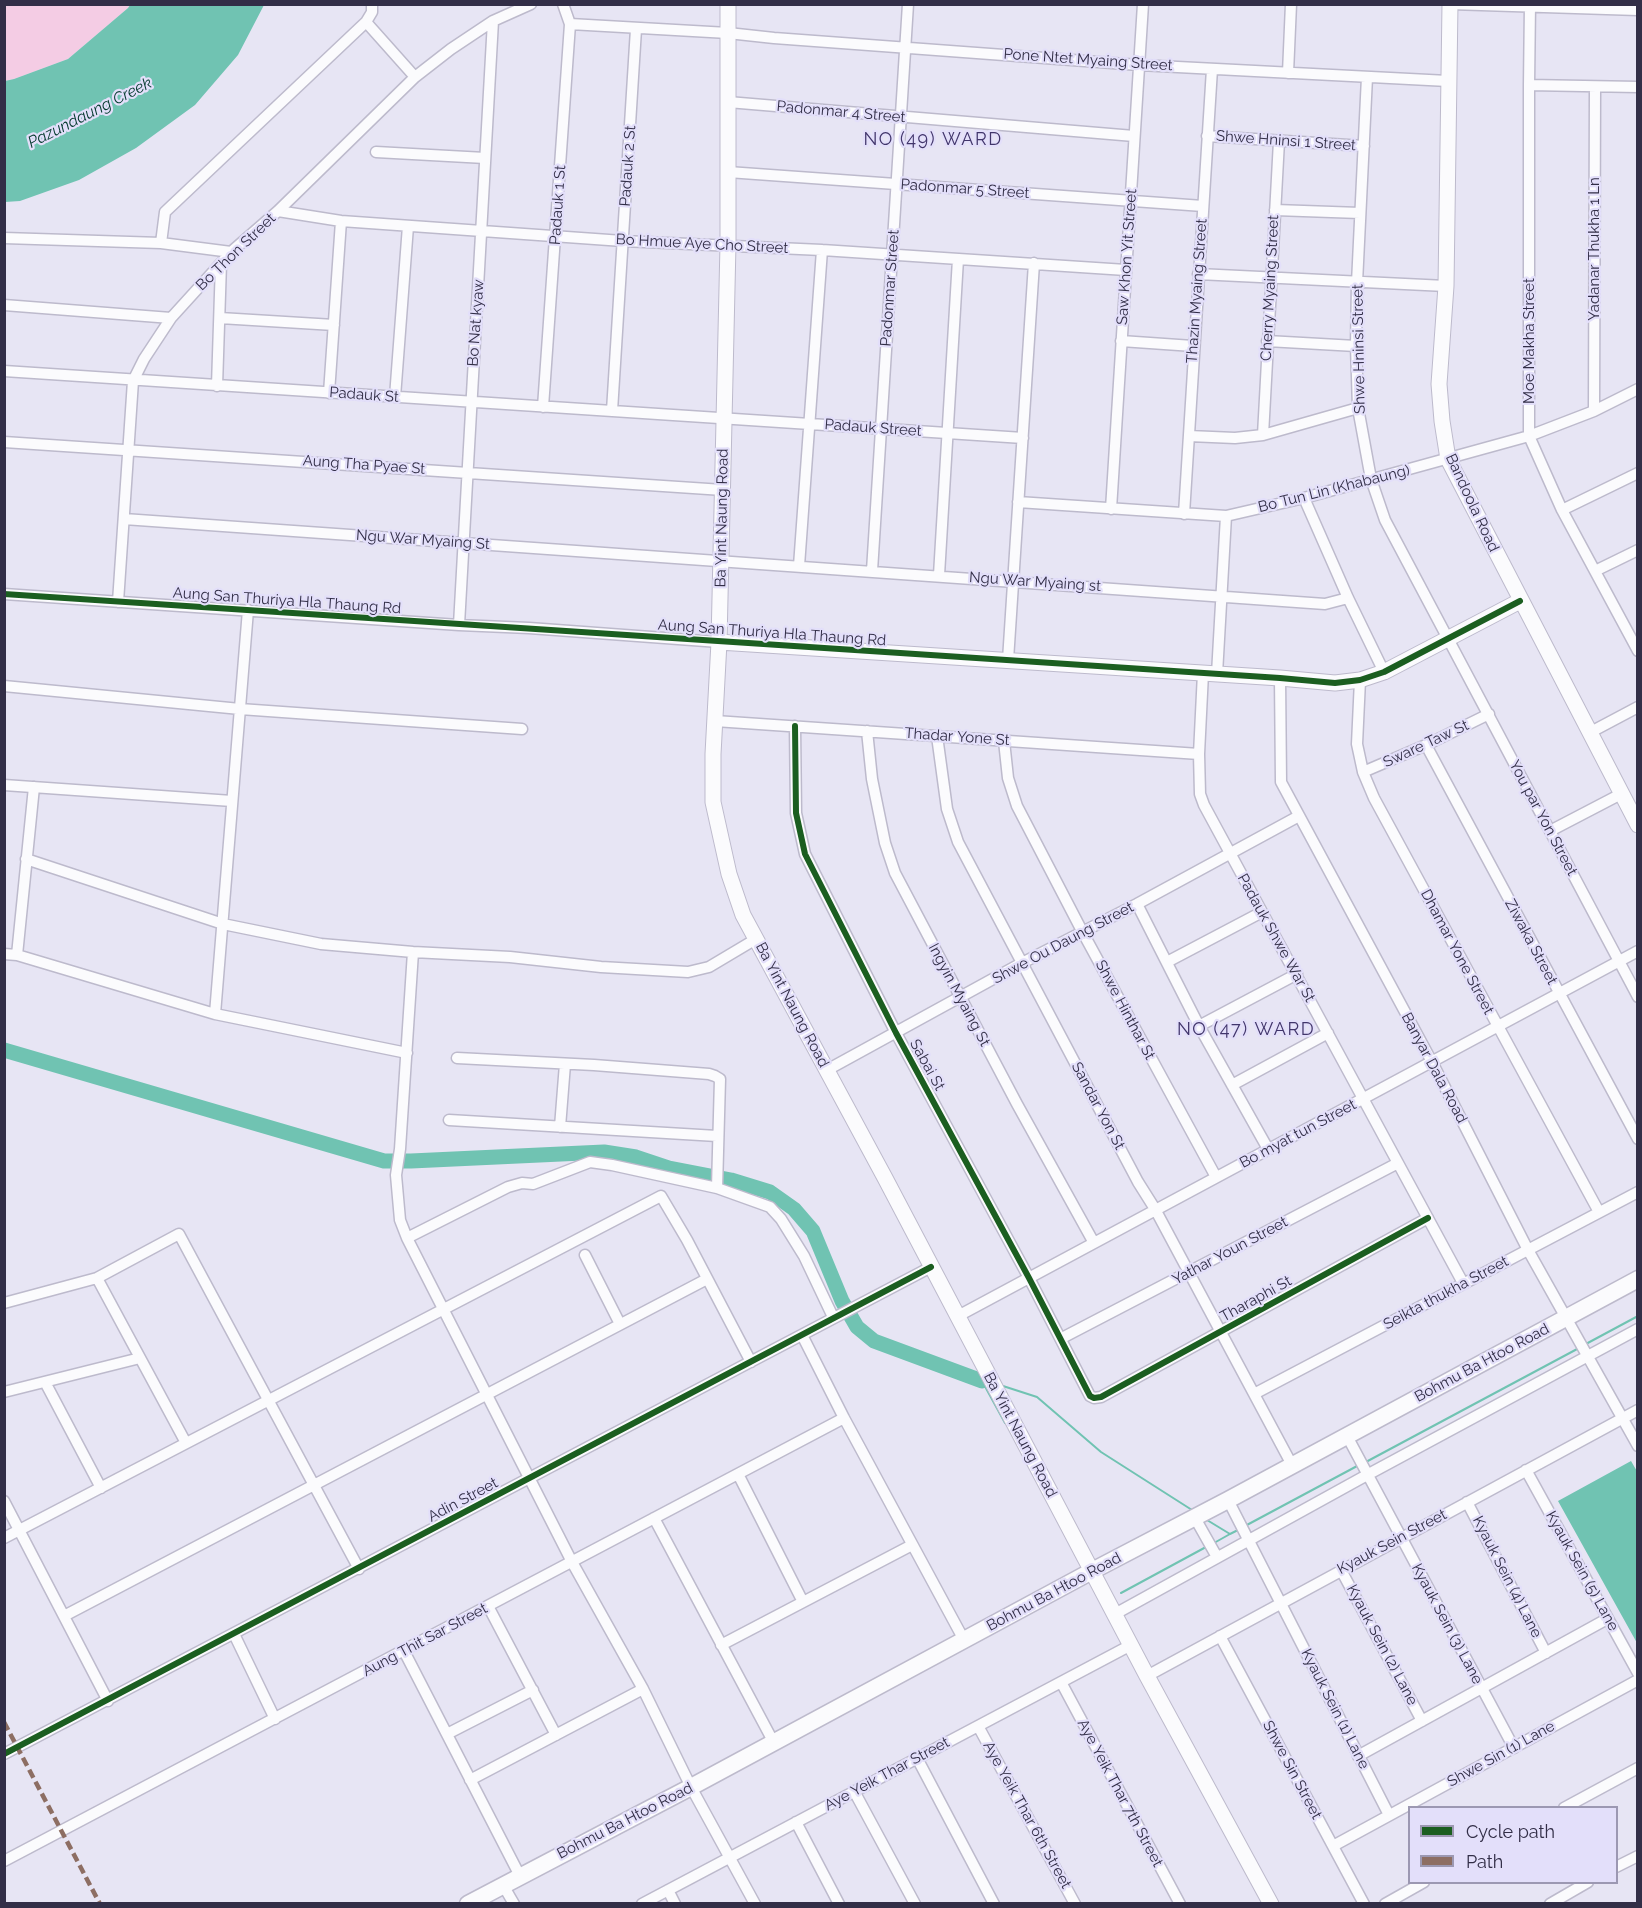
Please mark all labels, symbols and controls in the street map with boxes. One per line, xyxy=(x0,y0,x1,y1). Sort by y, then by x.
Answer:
street label: Pone Ntet Myaing Street xyxy=(1003,45,1173,75)
water label: Pazundaung Creek xyxy=(25,73,155,153)
street label: Padonmar 4 Street xyxy=(776,97,906,127)
street label: Padauk 2 St xyxy=(616,125,640,207)
street label: Shwe Hninsi 1 Street xyxy=(1215,127,1357,155)
district label: NO (49) WARD xyxy=(863,129,1003,151)
street label: Padauk 1 St xyxy=(546,165,570,245)
street label: Padonmar 5 Street xyxy=(900,176,1030,202)
street label: Yadanar Thukha 1 Ln xyxy=(1585,177,1603,321)
street label: Saw Khon Yit Street xyxy=(1113,188,1141,326)
street label: Bo Thon Street xyxy=(192,210,280,294)
street label: Cherry Myaing Street xyxy=(1257,214,1283,362)
street label: Thazin Myaing Street xyxy=(1183,218,1211,364)
street label: Padonmar Street xyxy=(877,229,903,347)
street label: Bo Hmue Aye Cho Street xyxy=(615,230,789,258)
street label: Moe Makha Street xyxy=(1520,278,1538,404)
street label: Bo Nat kyaw xyxy=(464,279,488,367)
street label: Shwe Hninsi Street xyxy=(1349,284,1369,414)
street label: Padauk St xyxy=(329,384,399,406)
street label: Padauk Street xyxy=(824,416,922,440)
street label: Ba Yint Naung Road xyxy=(712,448,732,588)
street label: Bandoola Road xyxy=(1441,451,1503,555)
street label: Aung Tha Pyae St xyxy=(302,452,426,478)
street label: Bo Tun Lin (Khabaung) xyxy=(1256,461,1412,517)
street label: Ngu War Myaing St xyxy=(356,526,490,554)
street label: Ngu War Myaing st xyxy=(968,568,1102,596)
street label: Aung San Thuriya Hla Thaung Rd xyxy=(172,584,402,618)
street label: Aung San Thuriya Hla Thaung Rd xyxy=(657,616,887,650)
street label: Sware Taw St xyxy=(1380,716,1472,772)
street label: Thadar Yone St xyxy=(904,724,1010,750)
street label: You par Yon Street xyxy=(1505,757,1581,879)
street label: Padauk Shwe War St xyxy=(1233,871,1319,1005)
street label: Dhamar Yone Street xyxy=(1416,886,1498,1018)
street label: Ziwaka Street xyxy=(1501,896,1561,988)
street label: Shwe Ou Daung Street xyxy=(989,898,1137,988)
street label: Ba Yint Naung Road xyxy=(751,939,833,1071)
street label: Ingyin Myaing St xyxy=(924,940,994,1050)
street label: Shwe Hinthar St xyxy=(1091,957,1159,1063)
street label: Banyar Dala Road xyxy=(1397,1010,1471,1126)
district label: NO (47) WARD xyxy=(1177,1019,1315,1041)
street label: Sabai St xyxy=(906,1036,948,1094)
street label: Sandar Yon St xyxy=(1067,1059,1129,1153)
street label: Bo myat tun Street xyxy=(1237,1096,1359,1172)
street label: Yathar Youn Street xyxy=(1169,1213,1291,1289)
street label: Seikta thukha Street xyxy=(1380,1252,1512,1334)
street label: Tharaphi St xyxy=(1217,1272,1295,1326)
street label: Bohmu Ba Htoo Road xyxy=(1412,1320,1552,1406)
street label: Ba Yint Naung Road xyxy=(979,1369,1061,1501)
street label: Adin Street xyxy=(425,1474,501,1526)
street label: Kyauk Sein Street xyxy=(1334,1506,1450,1578)
street label: Kyauk Sein (5) Lane xyxy=(1542,1508,1622,1634)
street label: Kyauk Sein (4) Lane xyxy=(1469,1513,1545,1641)
street label: Bohmu Ba Htoo Road xyxy=(984,1549,1124,1635)
street label: Kyauk Sein (3) Lane xyxy=(1408,1561,1486,1687)
street label: Kyauk Sein (2) Lane xyxy=(1343,1582,1421,1708)
street label: Aung Thit Sar Street xyxy=(360,1599,490,1681)
street label: Kyauk Sein (1) Lane xyxy=(1297,1646,1373,1772)
street label: Aye Yeik Thar 7th Street xyxy=(1073,1716,1167,1870)
street label: Shwe Sin (1) Lane xyxy=(1444,1717,1558,1791)
street label: Shwe Sin Street xyxy=(1259,1718,1325,1822)
street label: Aye Yeik Thar Street xyxy=(821,1733,953,1815)
street label: Aye Yeik Thar 6th Street xyxy=(979,1738,1075,1892)
street label: Bohmu Ba Htoo Road xyxy=(554,1779,696,1863)
legend xyxy=(1408,1806,1618,1884)
text: Cycle path xyxy=(1466,1821,1555,1842)
text: Path xyxy=(1466,1851,1503,1872)

